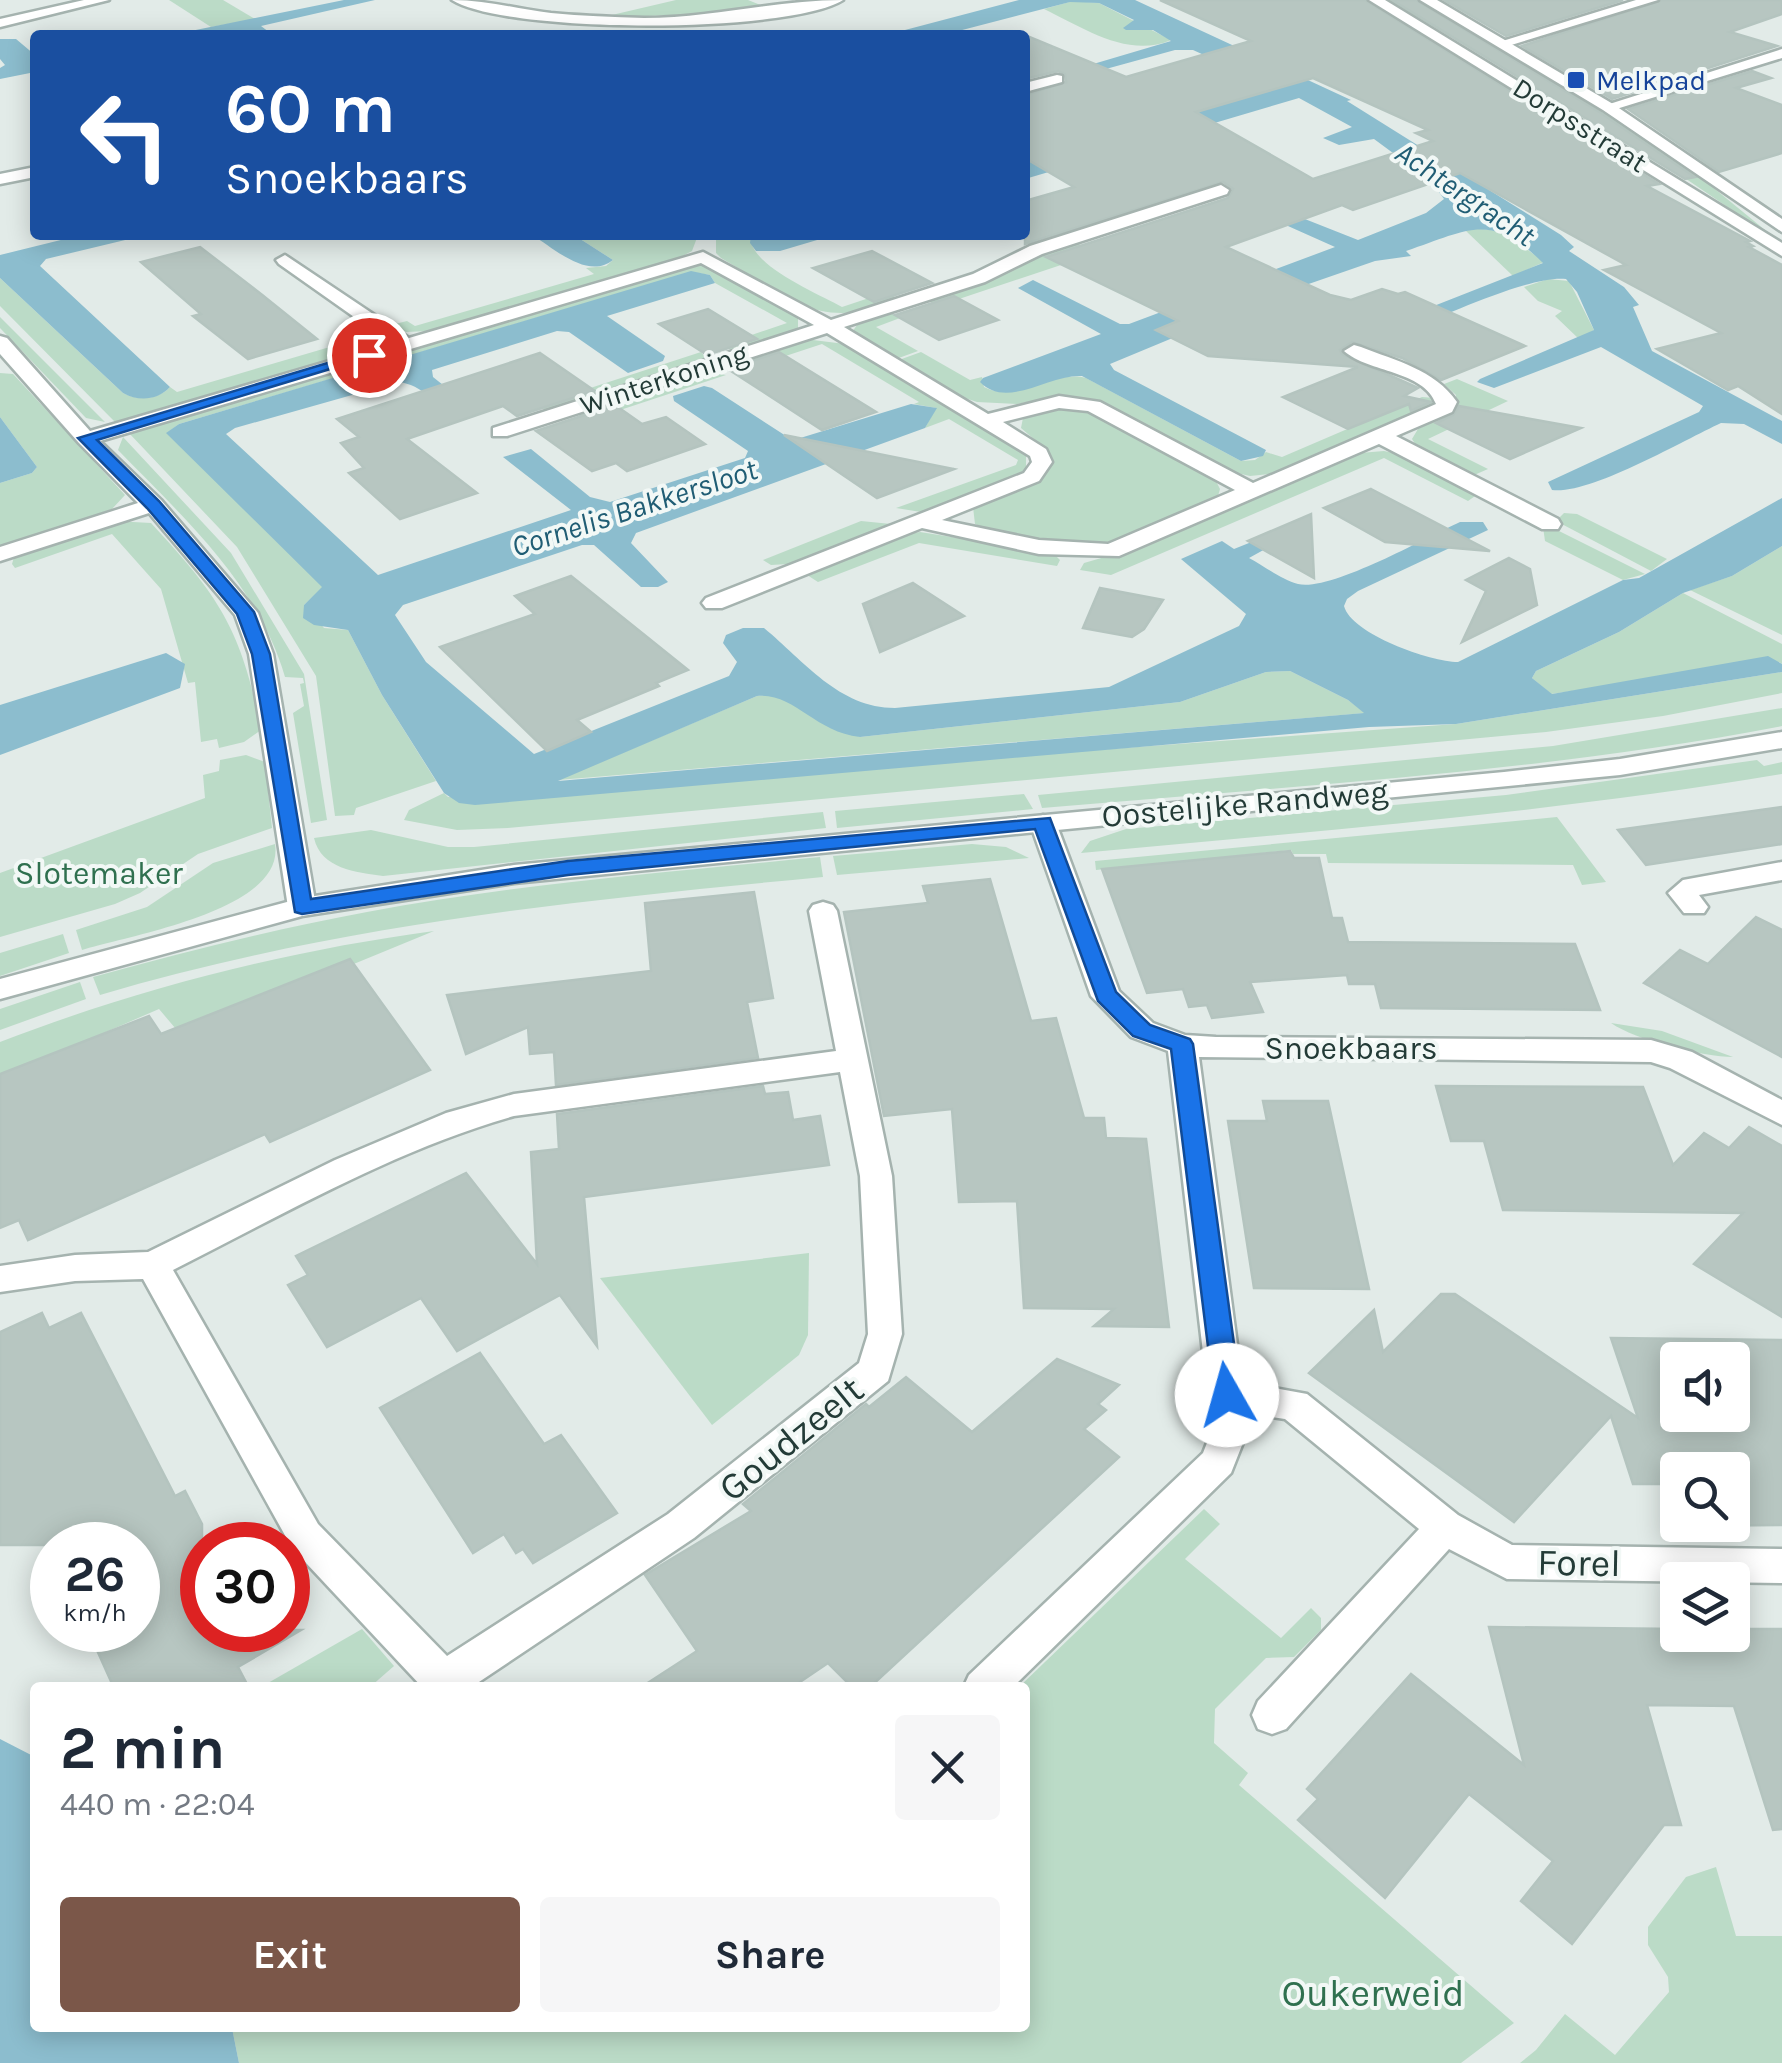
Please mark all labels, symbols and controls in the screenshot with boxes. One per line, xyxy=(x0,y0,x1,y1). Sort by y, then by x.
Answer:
place label: Melkpad xyxy=(1596,64,1706,97)
text: 60 m xyxy=(225,68,396,150)
marker: Melkpad xyxy=(1565,69,1587,91)
icon: left xyxy=(60,70,190,200)
street label: Dorpsstraat xyxy=(1507,71,1653,179)
water label: Achtergracht xyxy=(1388,134,1542,254)
text: Snoekbaars xyxy=(225,152,469,204)
pin xyxy=(327,313,412,398)
icon: arrive xyxy=(342,328,397,383)
street label: Winterkoning xyxy=(576,336,752,422)
water label: Cornelis Bakkersloot xyxy=(507,451,762,565)
street label: Oostelijke Randweg xyxy=(1100,773,1390,835)
park label: Slotemaker xyxy=(15,855,183,892)
street label: Snoekbaars xyxy=(1264,1030,1438,1067)
map controls xyxy=(1660,1342,1750,1652)
button: sound xyxy=(1660,1342,1750,1432)
position arrow xyxy=(1175,1343,1279,1447)
street label: Goudzeelt xyxy=(710,1367,872,1511)
button: search xyxy=(1660,1452,1750,1542)
speed limit sign: 30 xyxy=(180,1522,310,1652)
street label: Forel xyxy=(1537,1540,1621,1586)
text: 26 xyxy=(65,1545,125,1604)
button: layers xyxy=(1660,1562,1750,1652)
text: km/h xyxy=(63,1598,127,1627)
text: 2 min xyxy=(60,1713,225,1783)
button: close xyxy=(895,1715,1000,1820)
text: 440 m · 22:04 xyxy=(60,1786,255,1823)
button: Exit xyxy=(60,1897,520,2012)
button: Share xyxy=(540,1897,1000,2012)
park label: Oukerweid xyxy=(1281,1971,1465,2016)

